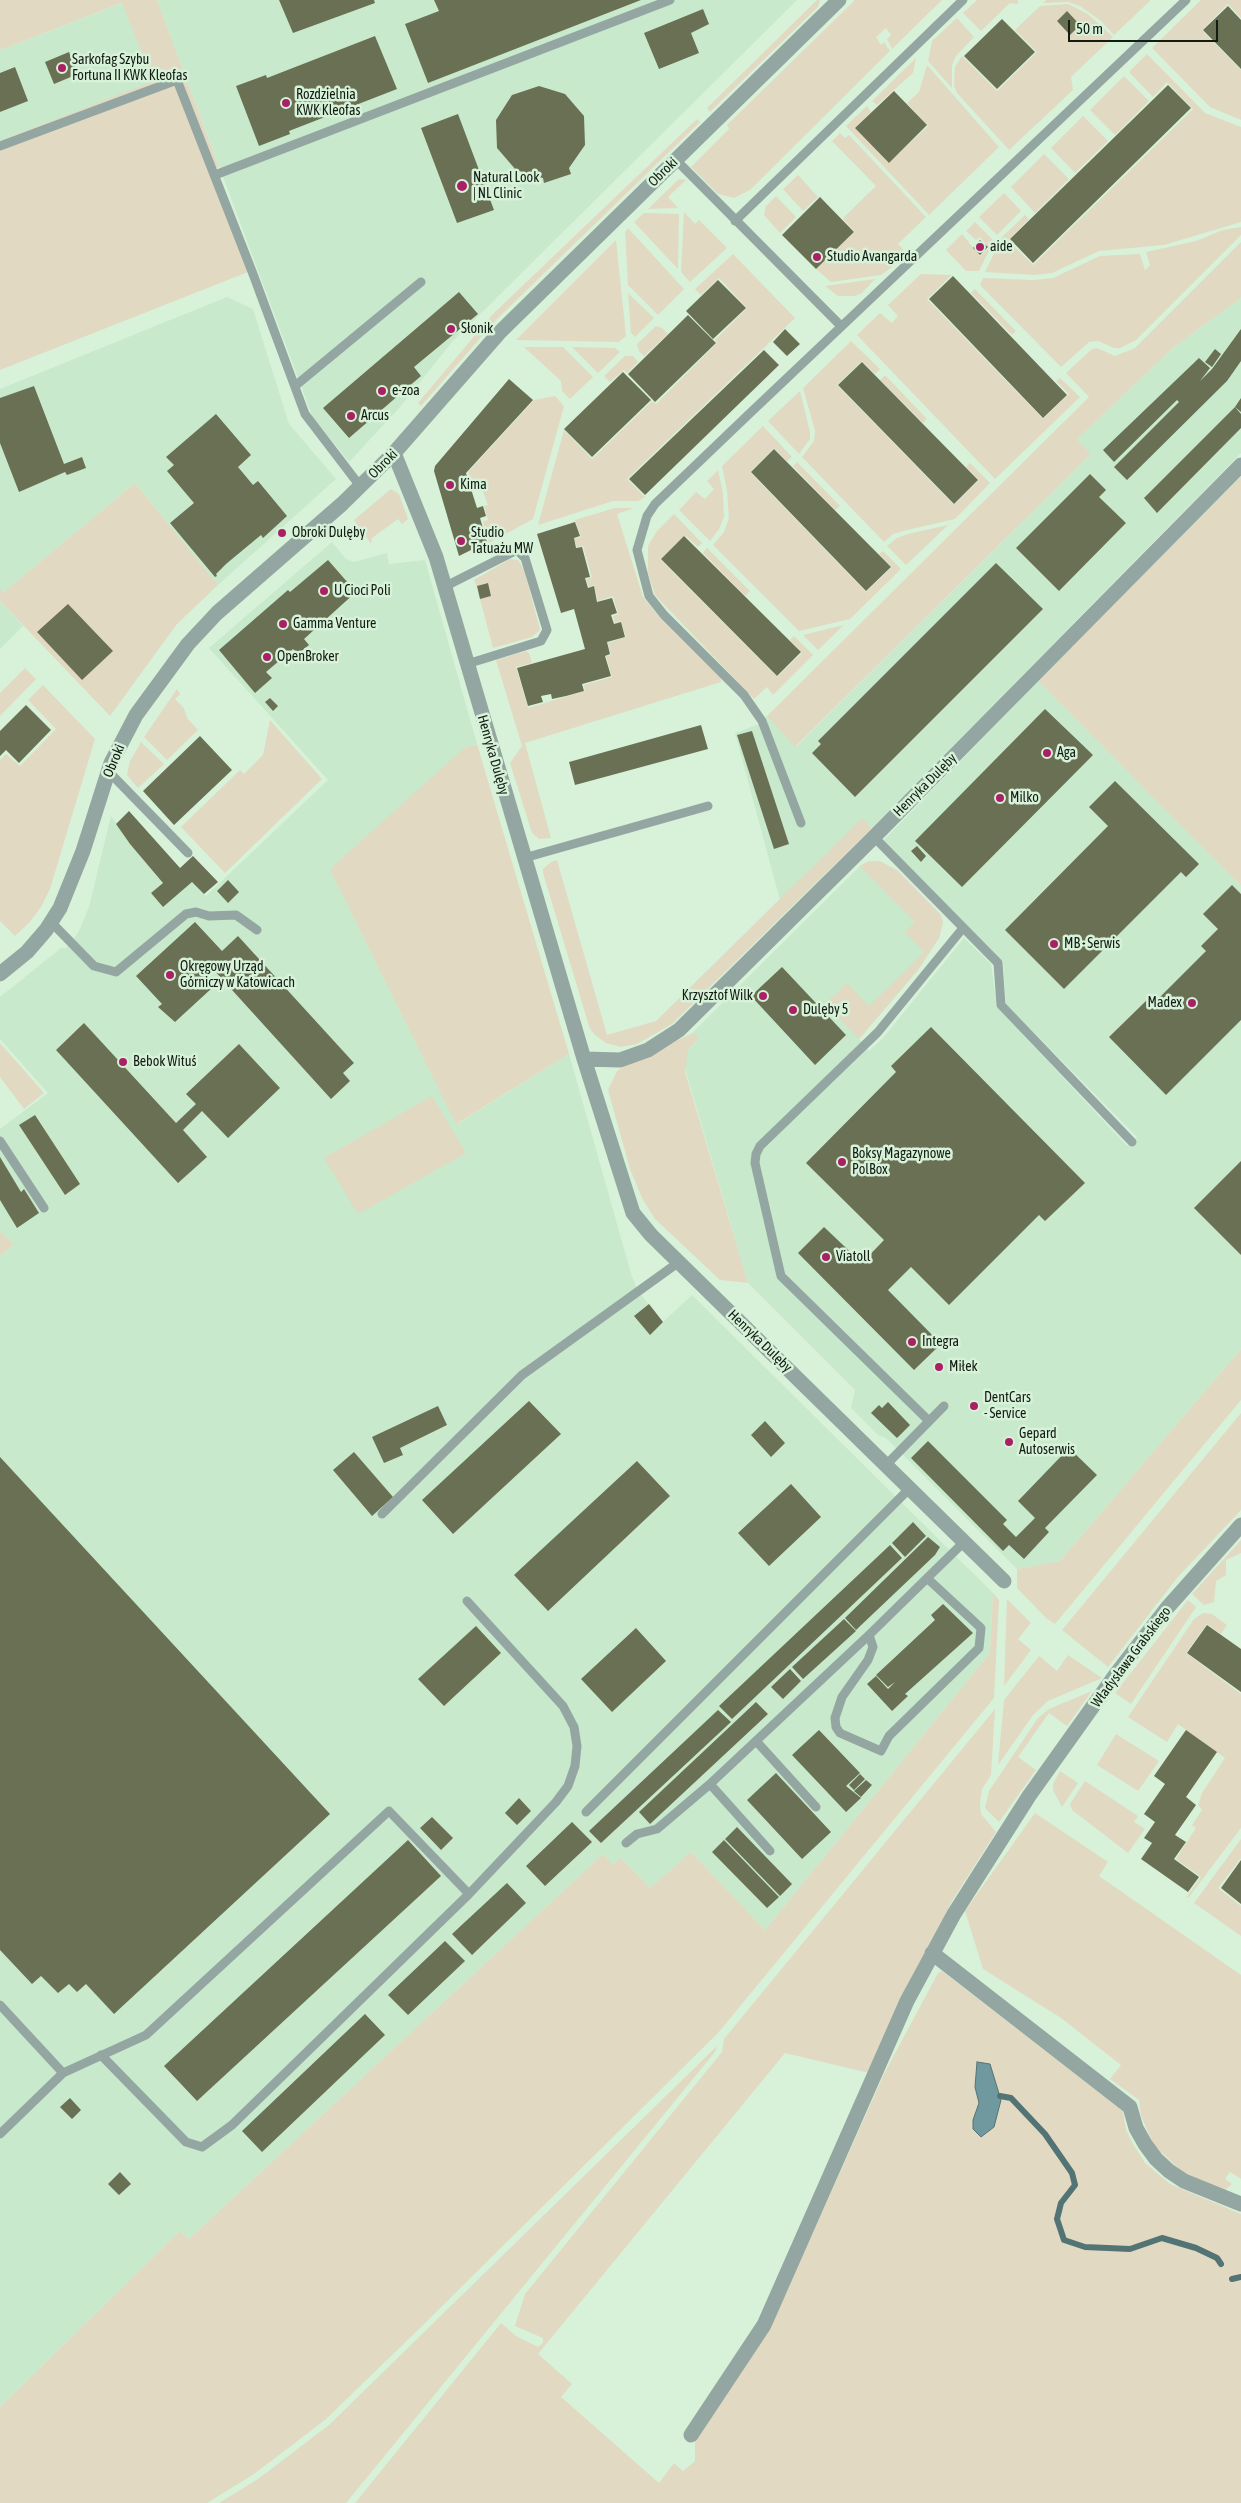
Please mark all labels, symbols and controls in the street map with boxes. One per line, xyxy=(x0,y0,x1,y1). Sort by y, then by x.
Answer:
scale bar xyxy=(1071,10,1221,42)
text: 50 m xyxy=(1076,20,1103,37)
place label: Sarkofag Szybu Fortuna II KWK Kleofas xyxy=(72,52,187,84)
marker: Sarkofag Szybu Fortuna II KWK Kleofas xyxy=(56,62,68,74)
place label: Rozdzielnia KWK Kleofas xyxy=(296,87,360,120)
marker: Rozdzielnia KWK Kleofas xyxy=(280,97,292,109)
street label: Obroki xyxy=(645,154,681,190)
place label: Natural Look | NL Clinic xyxy=(473,170,539,202)
marker: Natural Look | NL Clinic xyxy=(455,179,469,193)
place label: aide xyxy=(990,239,1013,255)
marker: aide xyxy=(974,241,986,253)
place label: Studio Avangarda xyxy=(827,249,917,265)
marker: Studio Avangarda xyxy=(811,251,823,263)
place label: Słonik xyxy=(461,321,493,337)
marker: Słonik xyxy=(445,323,457,335)
place label: e-zoa xyxy=(392,383,420,399)
marker: e-zoa xyxy=(376,385,388,397)
place label: Arcus xyxy=(361,408,389,424)
marker: Arcus xyxy=(345,410,357,422)
street label: Obroki xyxy=(365,446,401,482)
place label: Kima xyxy=(460,477,487,493)
marker: Kima xyxy=(444,479,456,491)
place label: Obroki Dulęby xyxy=(292,525,365,541)
place label: Studio Tatuażu MW xyxy=(471,525,533,558)
marker: Obroki Dulęby xyxy=(276,527,288,539)
marker: Studio Tatuażu MW xyxy=(455,535,467,547)
place label: U Cioci Poli xyxy=(334,583,391,599)
marker: U Cioci Poli xyxy=(318,585,330,597)
place label: Gamma Venture xyxy=(293,616,376,632)
marker: Gamma Venture xyxy=(277,618,289,630)
place label: OpenBroker xyxy=(277,649,339,665)
marker: OpenBroker xyxy=(261,651,273,663)
street label: Henryka Dulęby xyxy=(474,713,512,797)
street label: Obroki xyxy=(100,742,128,780)
place label: Aga xyxy=(1057,745,1076,761)
marker: Aga xyxy=(1041,747,1053,759)
street label: Henryka Dulęby xyxy=(890,750,960,820)
place label: Milko xyxy=(1010,790,1039,806)
marker: Milko xyxy=(994,792,1006,804)
place label: MB - Serwis xyxy=(1064,936,1120,952)
marker: MB - Serwis xyxy=(1048,938,1060,950)
place label: Okręgowy Urząd Górniczy w Katowicach xyxy=(180,959,295,992)
marker: Okręgowy Urząd Górniczy w Katowicach xyxy=(164,969,176,981)
place label: Krzysztof Wilk xyxy=(682,988,753,1004)
marker: Krzysztof Wilk xyxy=(757,990,769,1002)
place label: Madex xyxy=(1148,995,1182,1011)
marker: Madex xyxy=(1186,997,1198,1009)
place label: Dulęby 5 xyxy=(803,1002,848,1018)
marker: Dulęby 5 xyxy=(787,1004,799,1016)
place label: Bebok Wituś xyxy=(133,1054,196,1070)
marker: Bebok Wituś xyxy=(117,1056,129,1068)
place label: Boksy Magazynowe PolBox xyxy=(852,1146,951,1178)
marker: Boksy Magazynowe PolBox xyxy=(836,1156,848,1168)
place label: Viatoll xyxy=(836,1249,870,1265)
marker: Viatoll xyxy=(820,1251,832,1263)
street label: Henryka Dulęby xyxy=(724,1306,796,1376)
place label: Integra xyxy=(922,1334,959,1350)
marker: Integra xyxy=(906,1336,918,1348)
place label: Miłek xyxy=(949,1359,978,1375)
marker: Miłek xyxy=(933,1361,945,1373)
place label: DentCars - Service xyxy=(984,1390,1031,1422)
marker: DentCars - Service xyxy=(968,1400,980,1412)
place label: Gepard Autoserwis xyxy=(1019,1426,1075,1458)
marker: Gepard Autoserwis xyxy=(1003,1436,1015,1448)
street label: Władysława Grabskiego xyxy=(1088,1603,1174,1711)

